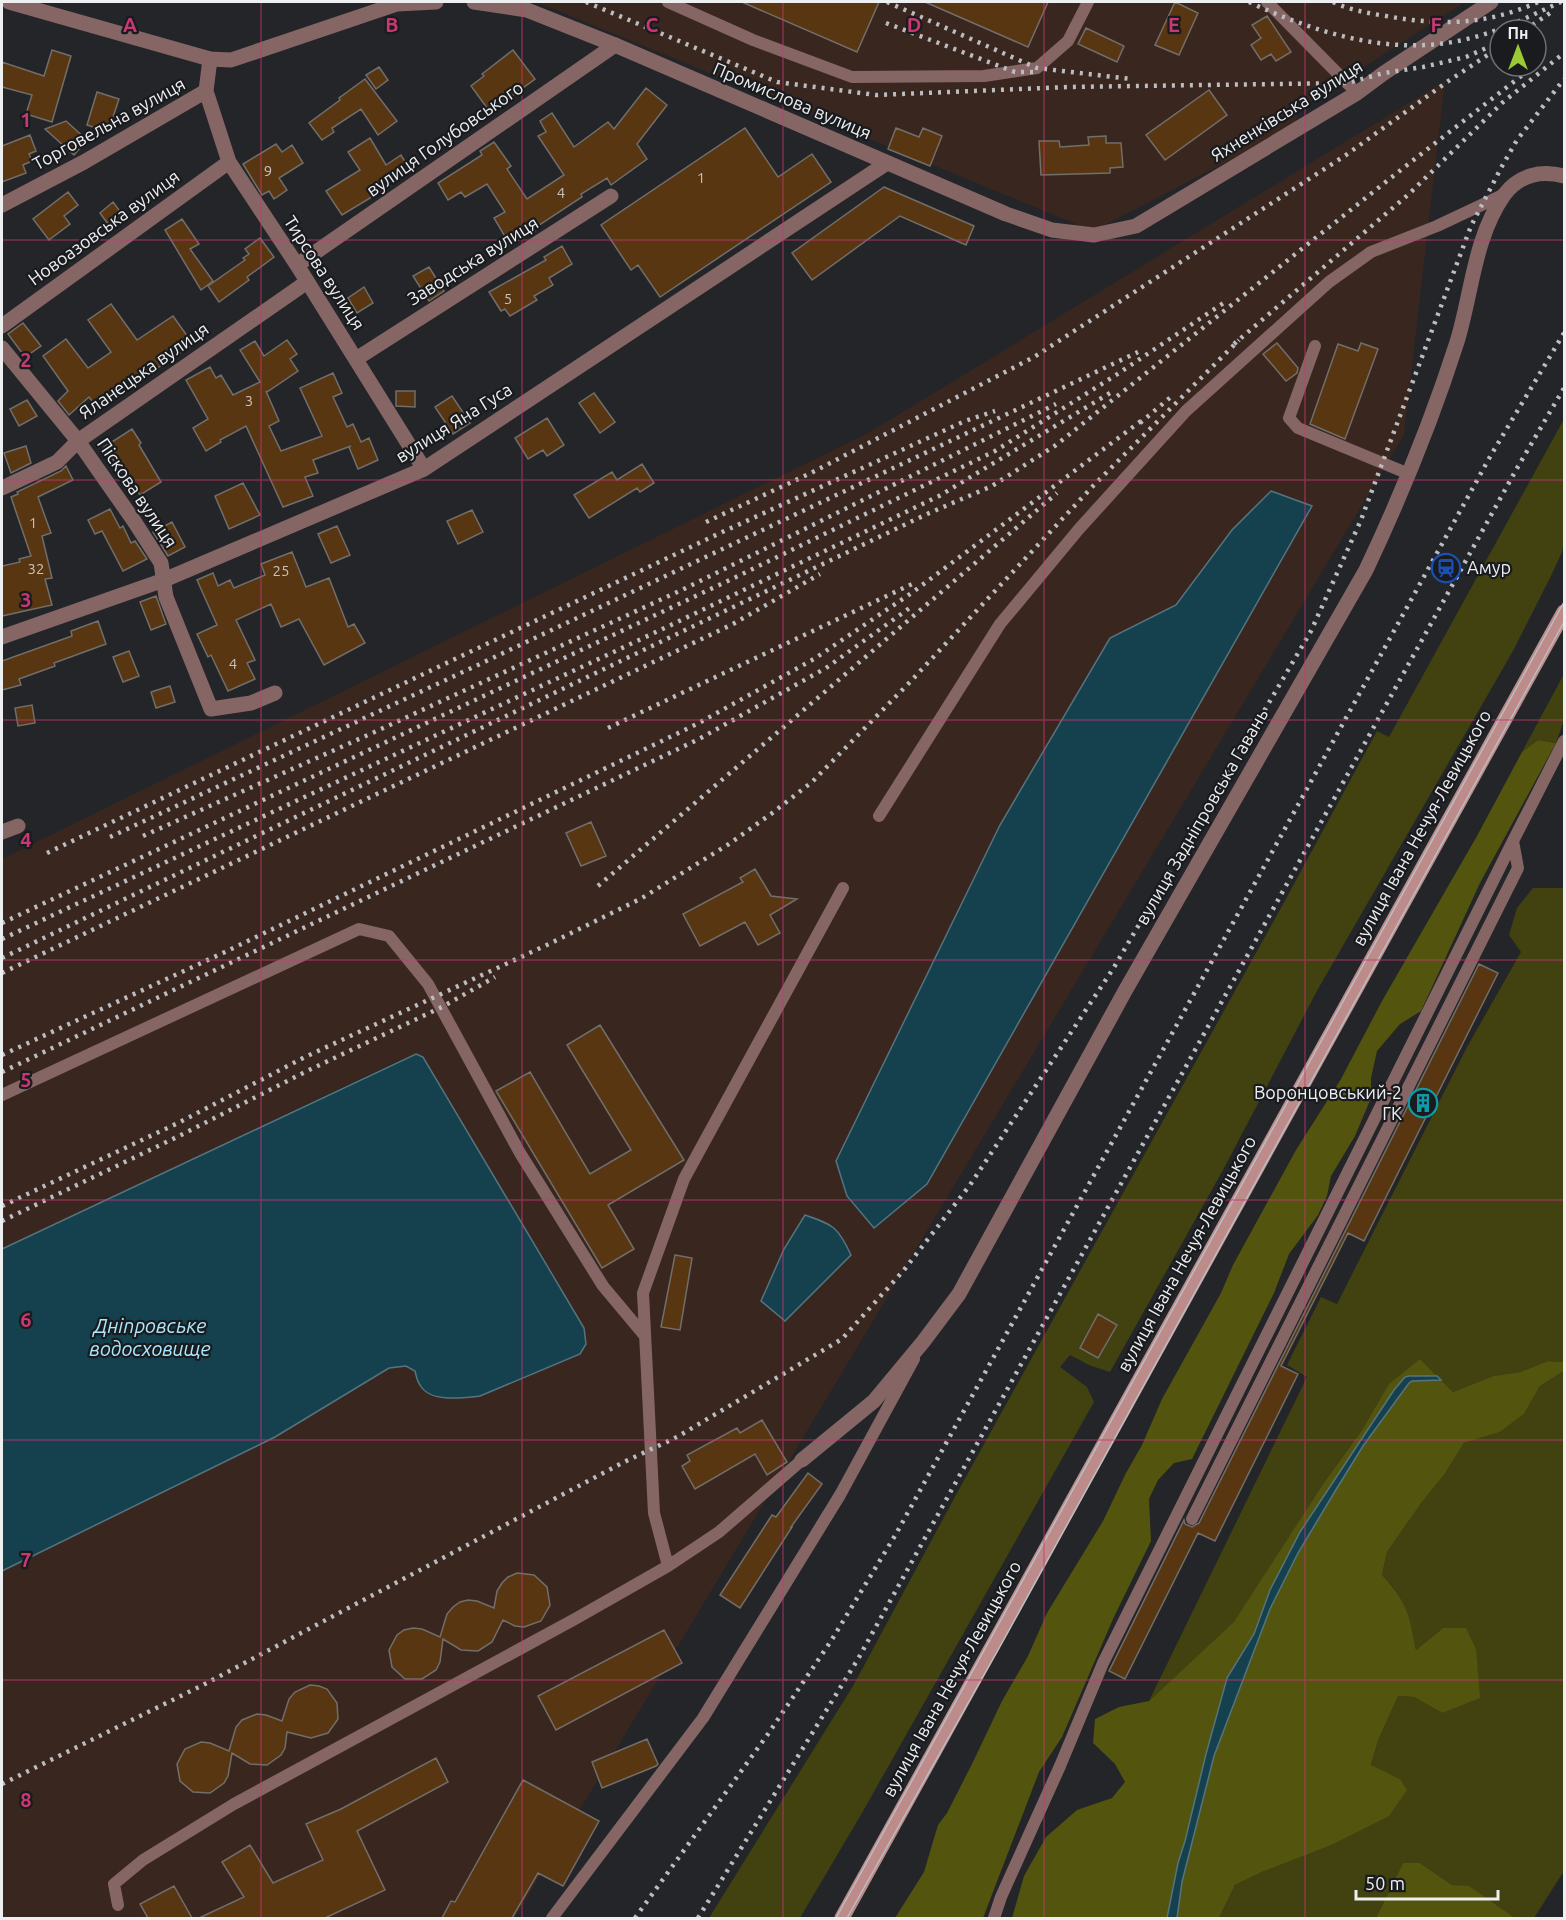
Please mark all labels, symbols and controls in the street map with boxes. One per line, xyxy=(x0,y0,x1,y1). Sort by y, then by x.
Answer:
text: A xyxy=(123,13,137,36)
text: B xyxy=(385,13,399,36)
text: C xyxy=(646,13,659,36)
text: D xyxy=(907,13,921,36)
text: E xyxy=(1168,13,1180,36)
text: F xyxy=(1430,13,1442,36)
north arrow xyxy=(1488,18,1548,78)
text: Пн xyxy=(1508,24,1528,42)
street label: Яхненківська вулиця xyxy=(1207,55,1366,165)
street label: Промислова вулиця xyxy=(710,58,874,142)
street label: Торговельна вулиця xyxy=(29,73,188,173)
street label: вулиця Голубовського xyxy=(362,76,527,200)
text: 1 xyxy=(20,108,32,131)
house number: 9 xyxy=(264,162,272,179)
street label: Новоазовська вулиця xyxy=(24,166,183,289)
house number: 1 xyxy=(697,169,705,186)
house number: 4 xyxy=(557,184,565,201)
street label: Тирсова вулиця xyxy=(281,212,369,333)
street label: Заводська вулиця xyxy=(403,212,542,308)
house number: 5 xyxy=(504,290,512,307)
street label: Яланецька вулиця xyxy=(75,318,212,422)
text: 2 xyxy=(20,348,32,371)
street label: вулиця Яна Гуса xyxy=(392,378,515,466)
house number: 3 xyxy=(245,392,253,409)
street label: Піскова вулиця xyxy=(94,434,182,551)
house number: 1 xyxy=(29,514,37,531)
station icon: Амур xyxy=(1430,552,1462,584)
place label: Амур xyxy=(1467,557,1511,577)
house number: 32 xyxy=(28,560,44,577)
house number: 25 xyxy=(273,562,289,579)
text: 3 xyxy=(20,588,32,611)
house number: 4 xyxy=(229,655,237,672)
street label: вулиця Задніпровська Гавань xyxy=(1131,705,1271,928)
street label: вулиця Івана Нечуя-Левицького xyxy=(1348,706,1494,949)
text: 4 xyxy=(20,828,32,851)
text: 5 xyxy=(20,1068,32,1091)
place label: Воронцовський-2 ГК xyxy=(1254,1082,1402,1123)
building icon: Воронцовський-2 ГК xyxy=(1407,1087,1439,1119)
street label: вулиця Івана Нечуя-Левицького xyxy=(1113,1132,1259,1375)
text: 6 xyxy=(20,1308,32,1331)
water label: Дніпровське водосховище xyxy=(89,1314,211,1360)
text: 7 xyxy=(20,1548,32,1571)
street label: вулиця Івана Нечуя-Левицького xyxy=(878,1557,1024,1800)
text: 8 xyxy=(20,1788,32,1811)
scale bar xyxy=(1356,1863,1498,1901)
text: 50 m xyxy=(1365,1873,1405,1893)

